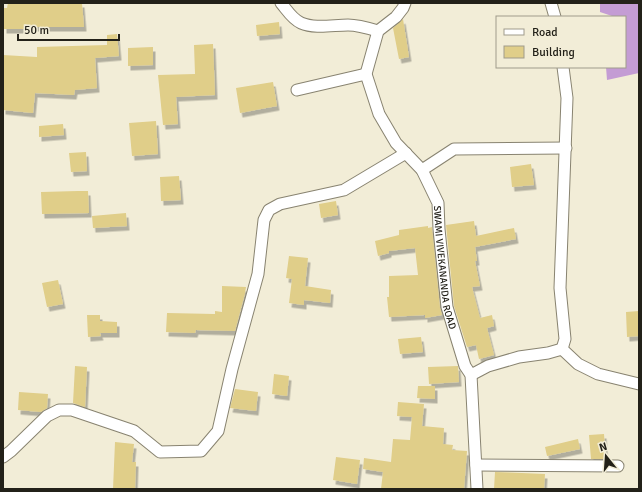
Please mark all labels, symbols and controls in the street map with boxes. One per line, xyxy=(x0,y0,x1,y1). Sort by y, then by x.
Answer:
scale bar xyxy=(18,16,119,42)
legend xyxy=(496,16,626,68)
text: 50 m xyxy=(24,23,49,38)
text: Road xyxy=(532,25,558,40)
text: Building xyxy=(532,45,575,60)
street label: SWAMI VIVEKANANDA ROAD xyxy=(431,206,458,331)
north arrow xyxy=(586,436,626,476)
text: N xyxy=(598,440,609,454)

